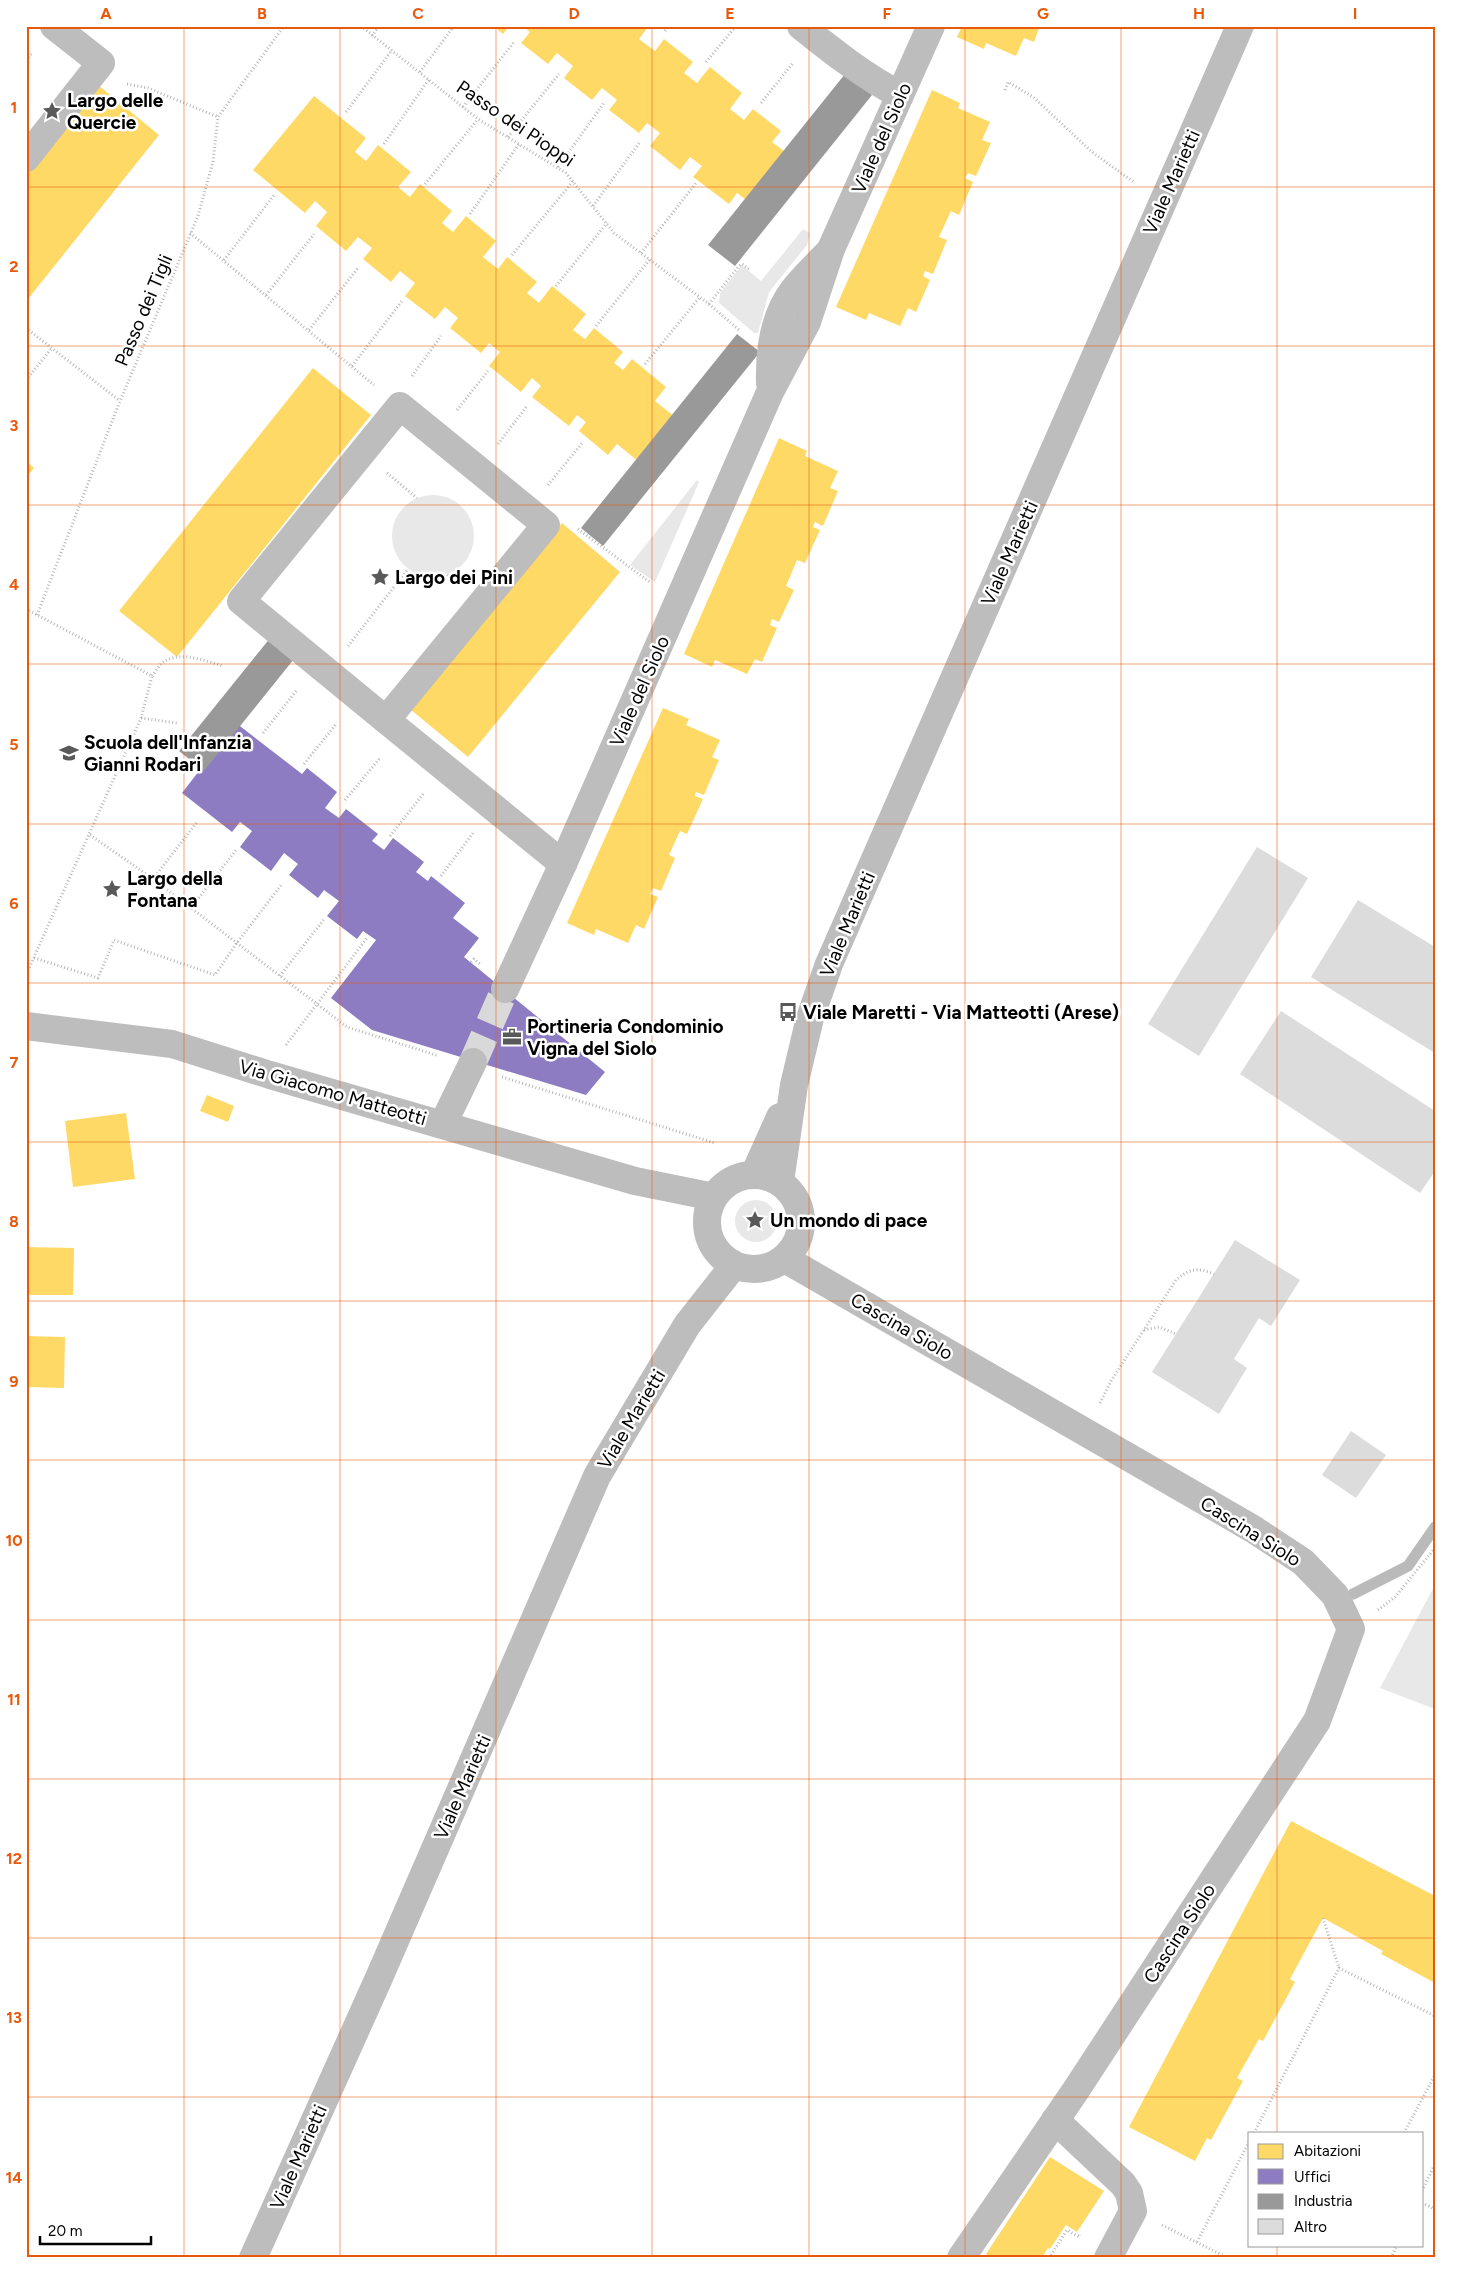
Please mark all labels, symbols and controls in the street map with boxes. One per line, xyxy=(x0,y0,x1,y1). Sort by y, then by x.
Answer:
text: A xyxy=(100,4,112,23)
text: B xyxy=(257,4,267,23)
text: C xyxy=(412,4,424,23)
text: D xyxy=(568,4,580,23)
text: E xyxy=(725,4,735,23)
text: F xyxy=(883,4,892,23)
text: G xyxy=(1037,4,1049,23)
text: H xyxy=(1193,4,1205,23)
text: I xyxy=(1353,4,1357,23)
street label: Passo dei Pioppi xyxy=(452,75,579,171)
street label: Viale del Siolo xyxy=(847,79,916,197)
place label: Largo delle Quercie xyxy=(67,89,164,134)
text: 1 xyxy=(11,98,17,117)
place icon: Largo delle Quercie xyxy=(41,100,63,122)
street label: Viale Marietti xyxy=(1138,126,1205,238)
street label: Passo dei Tigli xyxy=(110,251,177,370)
text: 2 xyxy=(9,257,19,276)
text: 3 xyxy=(10,416,19,435)
street label: Viale Marietti xyxy=(976,497,1043,609)
place icon: Largo dei Pini xyxy=(369,566,391,588)
place label: Largo dei Pini xyxy=(395,566,513,589)
text: 4 xyxy=(9,575,19,594)
street label: Viale del Siolo xyxy=(605,632,674,750)
place label: Scuola dell'Infanzia Gianni Rodari xyxy=(84,731,252,776)
text: 5 xyxy=(9,735,19,754)
school or university icon: Scuola dell'Infanzia Gianni Rodari xyxy=(58,742,80,764)
place label: Largo della Fontana xyxy=(127,867,223,912)
street label: Viale Marietti xyxy=(815,868,880,980)
place icon: Largo della Fontana xyxy=(101,878,123,900)
text: 6 xyxy=(9,894,19,913)
bus stop icon: Viale Maretti - Via Matteotti (Arese) xyxy=(777,1001,799,1023)
place label: Viale Maretti - Via Matteotti (Arese) xyxy=(803,1001,1119,1024)
place label: Portineria Condominio Vigna del Siolo xyxy=(527,1015,724,1060)
office icon: Portineria Condominio Vigna del Siolo xyxy=(501,1026,523,1048)
text: 7 xyxy=(10,1053,19,1072)
street label: Via Giacomo Matteotti xyxy=(236,1055,429,1130)
place icon: Un mondo di pace xyxy=(744,1209,766,1231)
place label: Un mondo di pace xyxy=(770,1209,928,1232)
text: 8 xyxy=(9,1212,19,1231)
street label: Cascina Siolo xyxy=(847,1288,957,1365)
street label: Viale Marietti xyxy=(593,1365,670,1473)
text: 9 xyxy=(9,1372,19,1391)
street label: Cascina Siolo xyxy=(1196,1491,1305,1571)
text: 10 xyxy=(5,1531,23,1550)
text: 11 xyxy=(7,1690,21,1709)
street label: Viale Marietti xyxy=(429,1731,496,1843)
text: 12 xyxy=(6,1849,22,1868)
street label: Cascina Siolo xyxy=(1139,1879,1220,1987)
text: 13 xyxy=(6,2008,22,2027)
street label: Viale Marietti xyxy=(265,2101,332,2213)
legend xyxy=(1248,2132,1424,2246)
text: Abitazioni xyxy=(1294,2142,1361,2160)
text: 14 xyxy=(6,2168,22,2187)
text: Uffici xyxy=(1294,2168,1331,2186)
text: Industria xyxy=(1294,2192,1352,2210)
scale bar xyxy=(40,2214,151,2246)
text: Altro xyxy=(1294,2218,1327,2236)
text: 20 m xyxy=(48,2222,82,2240)

